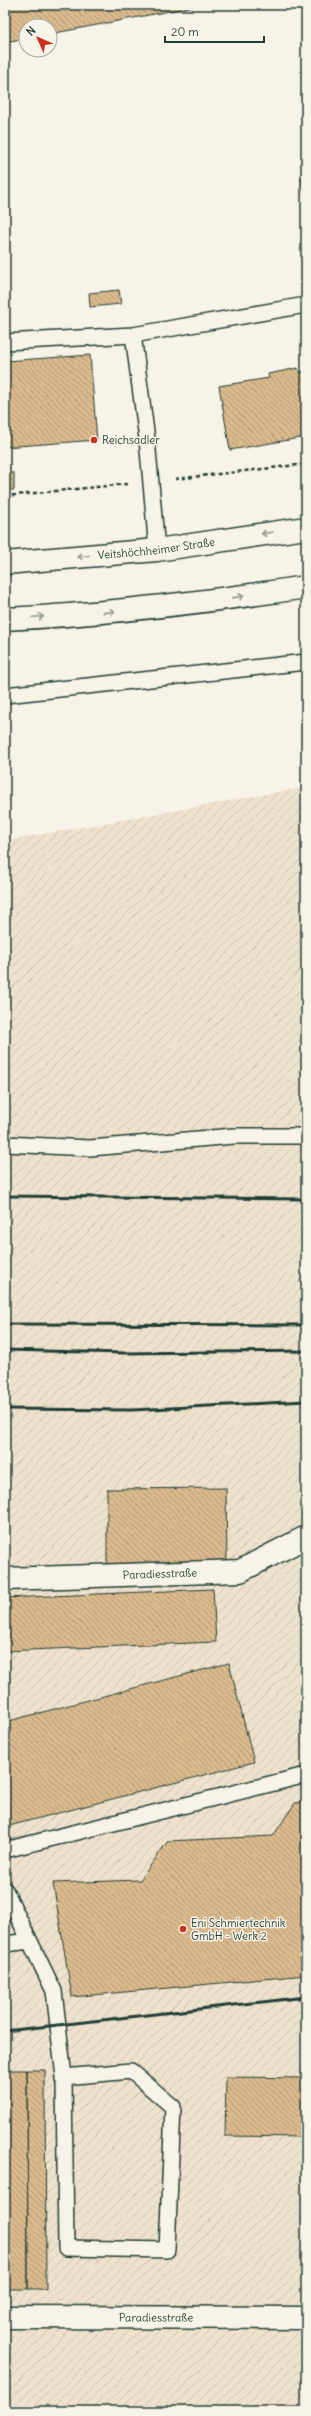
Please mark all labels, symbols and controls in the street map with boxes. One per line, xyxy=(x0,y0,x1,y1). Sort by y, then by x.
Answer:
north arrow xyxy=(18,18,58,58)
scale bar xyxy=(165,18,264,44)
text: N xyxy=(23,23,39,39)
text: 20 m xyxy=(171,24,199,39)
place label: Reichsadler xyxy=(102,433,160,447)
marker: Reichsadler xyxy=(89,435,99,445)
one-way arrow xyxy=(261,529,274,537)
street label: Veitshöchheimer Straße xyxy=(97,535,216,562)
one-way arrow xyxy=(77,553,90,560)
one-way arrow xyxy=(231,593,244,601)
one-way arrow xyxy=(102,608,115,615)
one-way arrow xyxy=(31,614,44,621)
street label: Paradiesstraße xyxy=(122,1565,197,1582)
place label: Eni Schmiertechnik GmbH - Werk 2 xyxy=(191,1916,286,1943)
marker: Eni Schmiertechnik GmbH - Werk 2 xyxy=(178,1924,188,1934)
street label: Paradiesstraße xyxy=(119,2310,193,2325)

